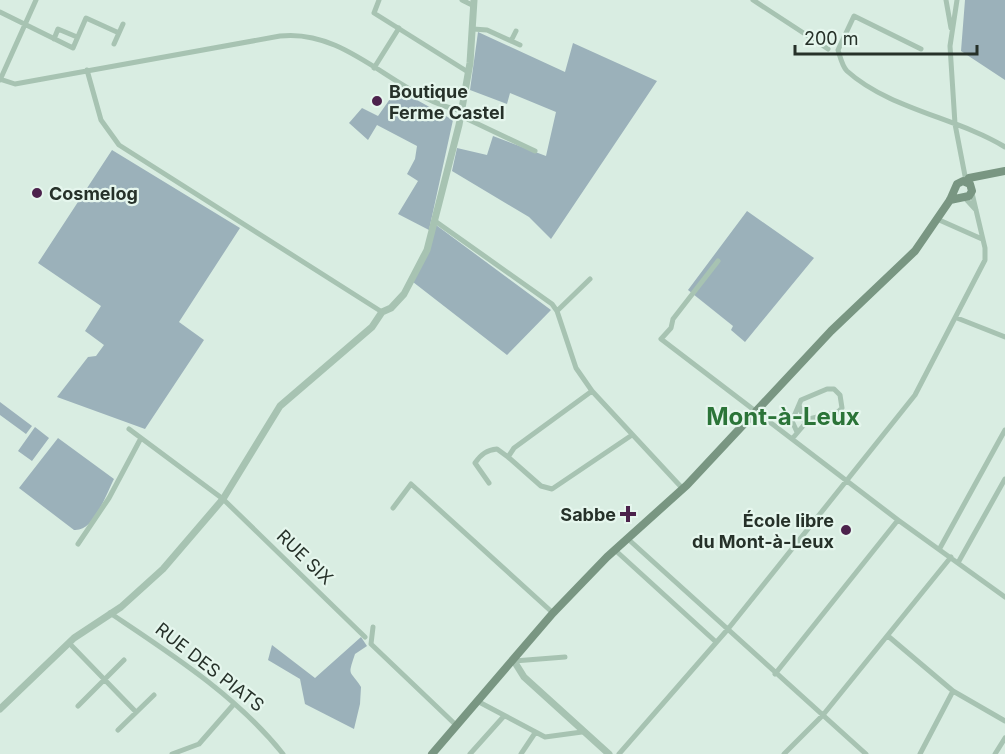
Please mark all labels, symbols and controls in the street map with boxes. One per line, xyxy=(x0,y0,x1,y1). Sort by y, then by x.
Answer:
scale bar xyxy=(795,18,976,56)
text: 200 m xyxy=(804,28,859,49)
place label: Boutique Ferme Castel xyxy=(389,81,505,123)
marker: Boutique Ferme Castel xyxy=(370,94,384,108)
place label: Cosmelog xyxy=(49,183,138,204)
marker: Cosmelog xyxy=(30,186,44,200)
district label: Mont-à-Leux xyxy=(706,402,860,431)
place label: Sabbe xyxy=(560,504,616,525)
marker: Sabbe xyxy=(621,507,635,521)
place label: École libre du Mont-à-Leux xyxy=(692,510,835,552)
marker: École libre du Mont-à-Leux xyxy=(839,523,853,537)
street label: RUE SIX xyxy=(273,525,337,589)
street label: RUE DES PIATS xyxy=(152,618,268,716)

